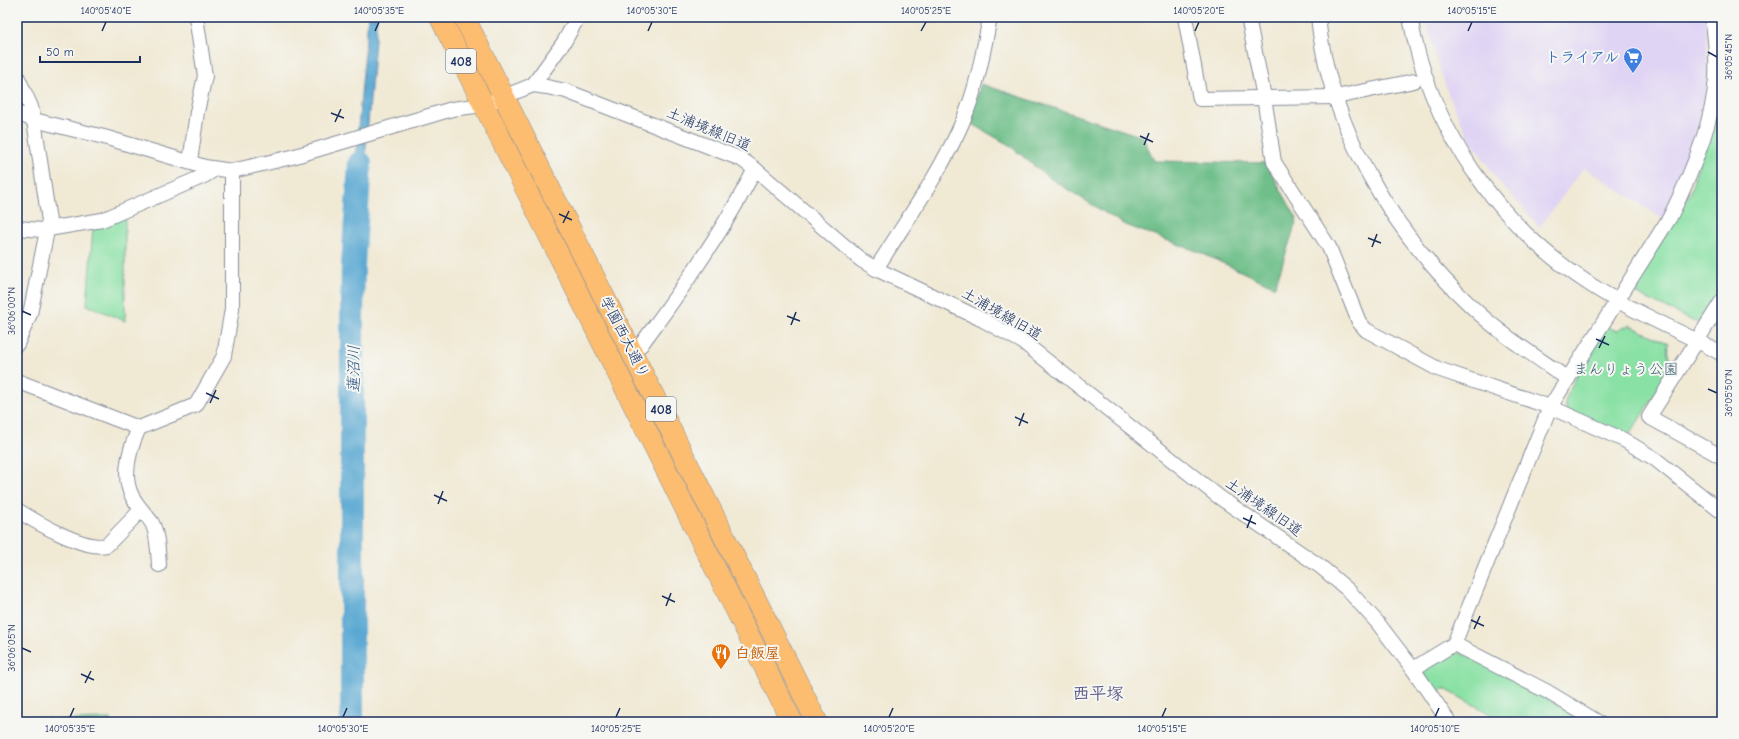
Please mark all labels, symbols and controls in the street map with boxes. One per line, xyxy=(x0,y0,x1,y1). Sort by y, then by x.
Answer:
text: 140°05'40"E xyxy=(81,5,131,17)
text: 140°05'35"E xyxy=(354,5,404,17)
text: 140°05'30"E xyxy=(627,5,677,17)
text: 140°05'25"E xyxy=(901,5,951,17)
text: 140°05'20"E xyxy=(1174,5,1224,17)
text: 140°05'15"E xyxy=(1448,5,1496,17)
text: 36°05'45"N xyxy=(1723,34,1735,80)
scale bar xyxy=(40,38,140,64)
text: 50 m xyxy=(46,45,74,59)
supermarket icon: トライアル xyxy=(1622,46,1644,74)
place label: トライアル xyxy=(1545,48,1619,66)
road number: 408 xyxy=(446,49,476,73)
street label: 土浦境線旧道 xyxy=(664,103,754,155)
street label: 土浦境線旧道 xyxy=(959,284,1045,344)
text: 36°06'00"N xyxy=(6,287,18,335)
street label: 学園西大通り xyxy=(597,293,653,381)
water label: 蓮沼川 xyxy=(345,345,363,393)
park label: まんりょう公園 xyxy=(1573,360,1679,378)
text: 36°05'50"N xyxy=(1723,369,1735,417)
road number: 408 xyxy=(646,397,676,421)
street label: 土浦境線旧道 xyxy=(1222,474,1306,540)
text: 36°06'05"N xyxy=(6,624,18,672)
restaurant icon: 白飯屋 xyxy=(710,642,732,670)
place label: 白飯屋 xyxy=(735,644,780,662)
district label: 西平塚 xyxy=(1073,684,1124,703)
text: 140°05'35"E xyxy=(45,723,95,735)
text: 140°05'30"E xyxy=(318,723,368,735)
text: 140°05'25"E xyxy=(591,723,641,735)
text: 140°05'20"E xyxy=(864,723,914,735)
text: 140°05'15"E xyxy=(1138,723,1186,735)
text: 140°05'10"E xyxy=(1410,723,1460,735)

